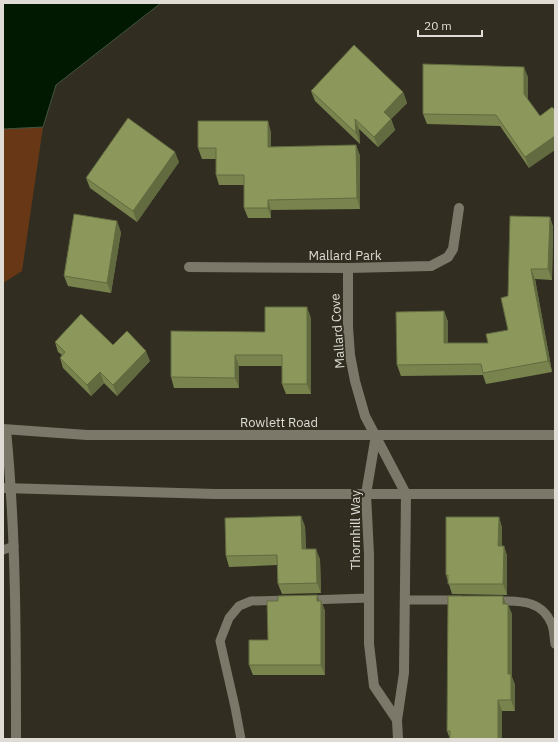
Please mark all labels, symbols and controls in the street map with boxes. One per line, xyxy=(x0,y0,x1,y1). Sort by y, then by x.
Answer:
scale bar xyxy=(418,12,482,38)
text: 20 m xyxy=(424,18,452,33)
street label: Mallard Park xyxy=(308,247,382,264)
street label: Mallard Cove xyxy=(326,293,349,369)
street label: Rowlett Road xyxy=(240,414,318,431)
street label: Thornhill Way xyxy=(347,490,364,570)

